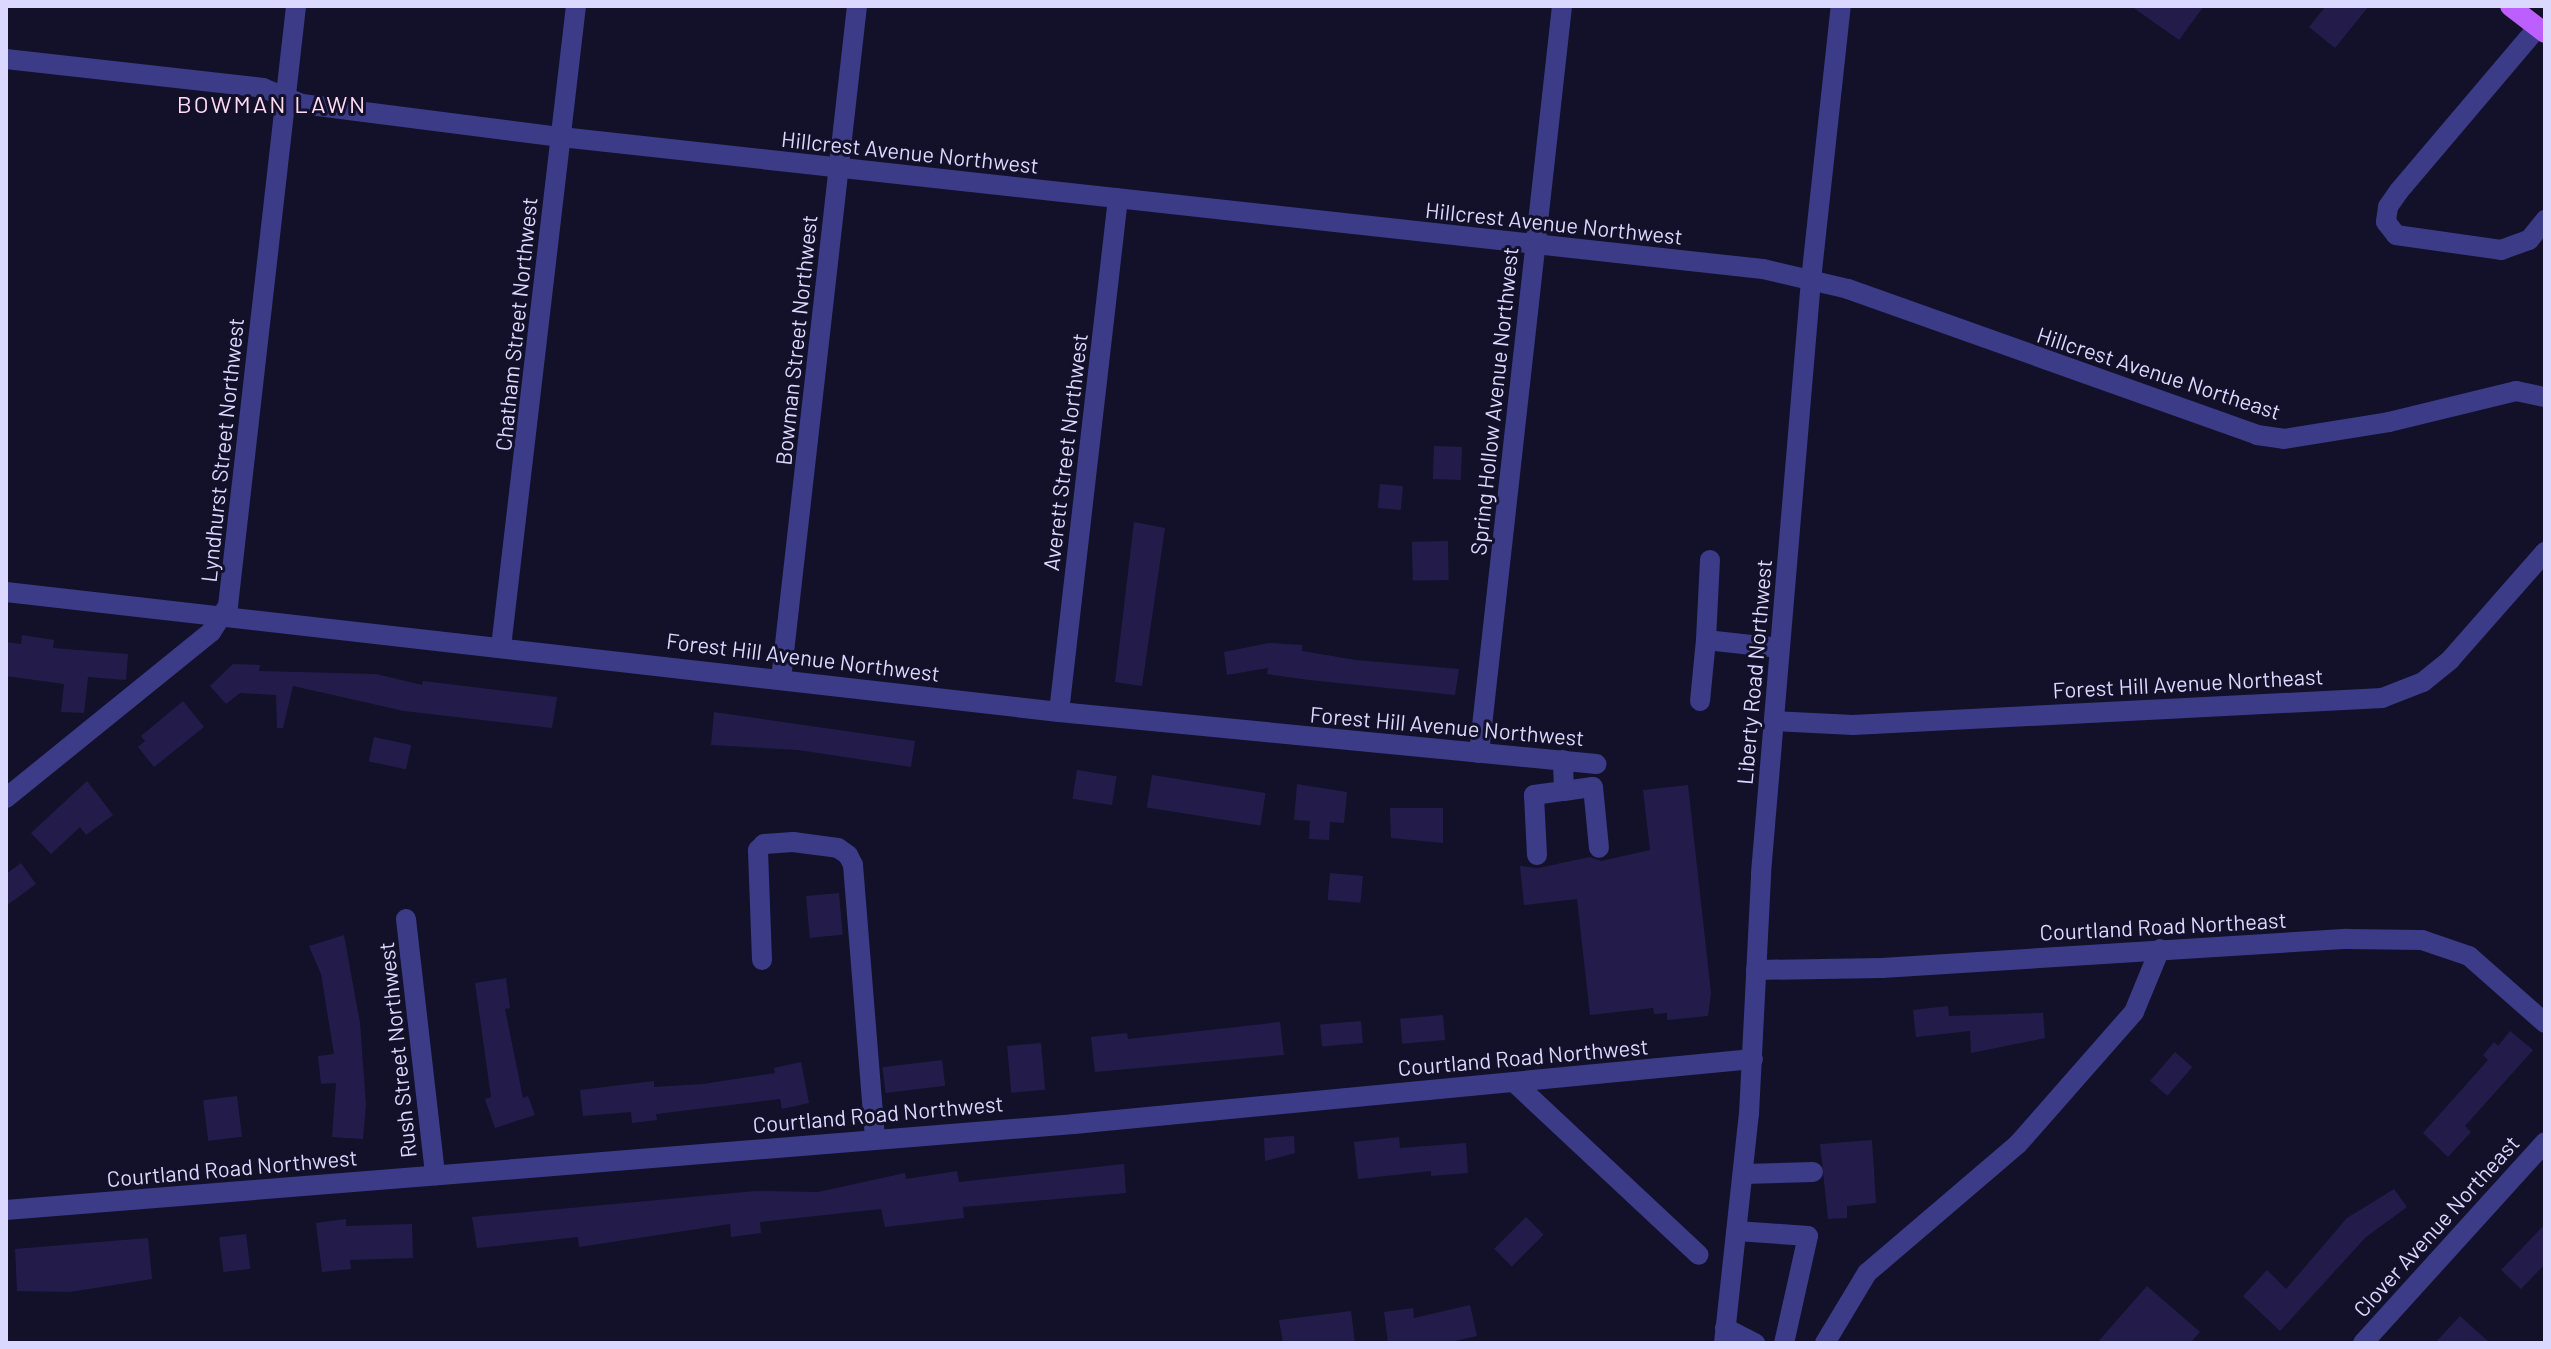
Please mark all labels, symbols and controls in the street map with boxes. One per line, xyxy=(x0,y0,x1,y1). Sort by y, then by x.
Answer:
district label: BOWMAN LAWN xyxy=(177,90,367,118)
street label: Hillcrest Avenue Northwest xyxy=(780,125,1040,179)
street label: Chatham Street Northwest xyxy=(490,196,542,452)
street label: Hillcrest Avenue Northwest xyxy=(1424,196,1684,250)
street label: Bowman Street Northwest xyxy=(770,213,822,467)
street label: Spring Hollow Avenue Northwest xyxy=(1465,246,1523,556)
street label: Lyndhurst Street Northwest xyxy=(195,317,249,583)
street label: Hillcrest Avenue Northeast xyxy=(2034,321,2284,425)
street label: Averett Street Northwest xyxy=(1037,332,1093,572)
street label: Liberty Road Northwest xyxy=(1731,558,1777,786)
street label: Forest Hill Avenue Northwest xyxy=(665,627,941,687)
street label: Forest Hill Avenue Northeast xyxy=(2052,663,2324,703)
street label: Forest Hill Avenue Northwest xyxy=(1309,701,1585,751)
street label: Courtland Road Northeast xyxy=(2039,906,2287,946)
street label: Rush Street Northwest xyxy=(373,941,421,1159)
street label: Courtland Road Northwest xyxy=(1397,1033,1649,1081)
street label: Courtland Road Northwest xyxy=(752,1090,1004,1138)
street label: Clover Avenue Northeast xyxy=(2348,1130,2524,1322)
street label: Courtland Road Northwest xyxy=(106,1144,358,1192)

